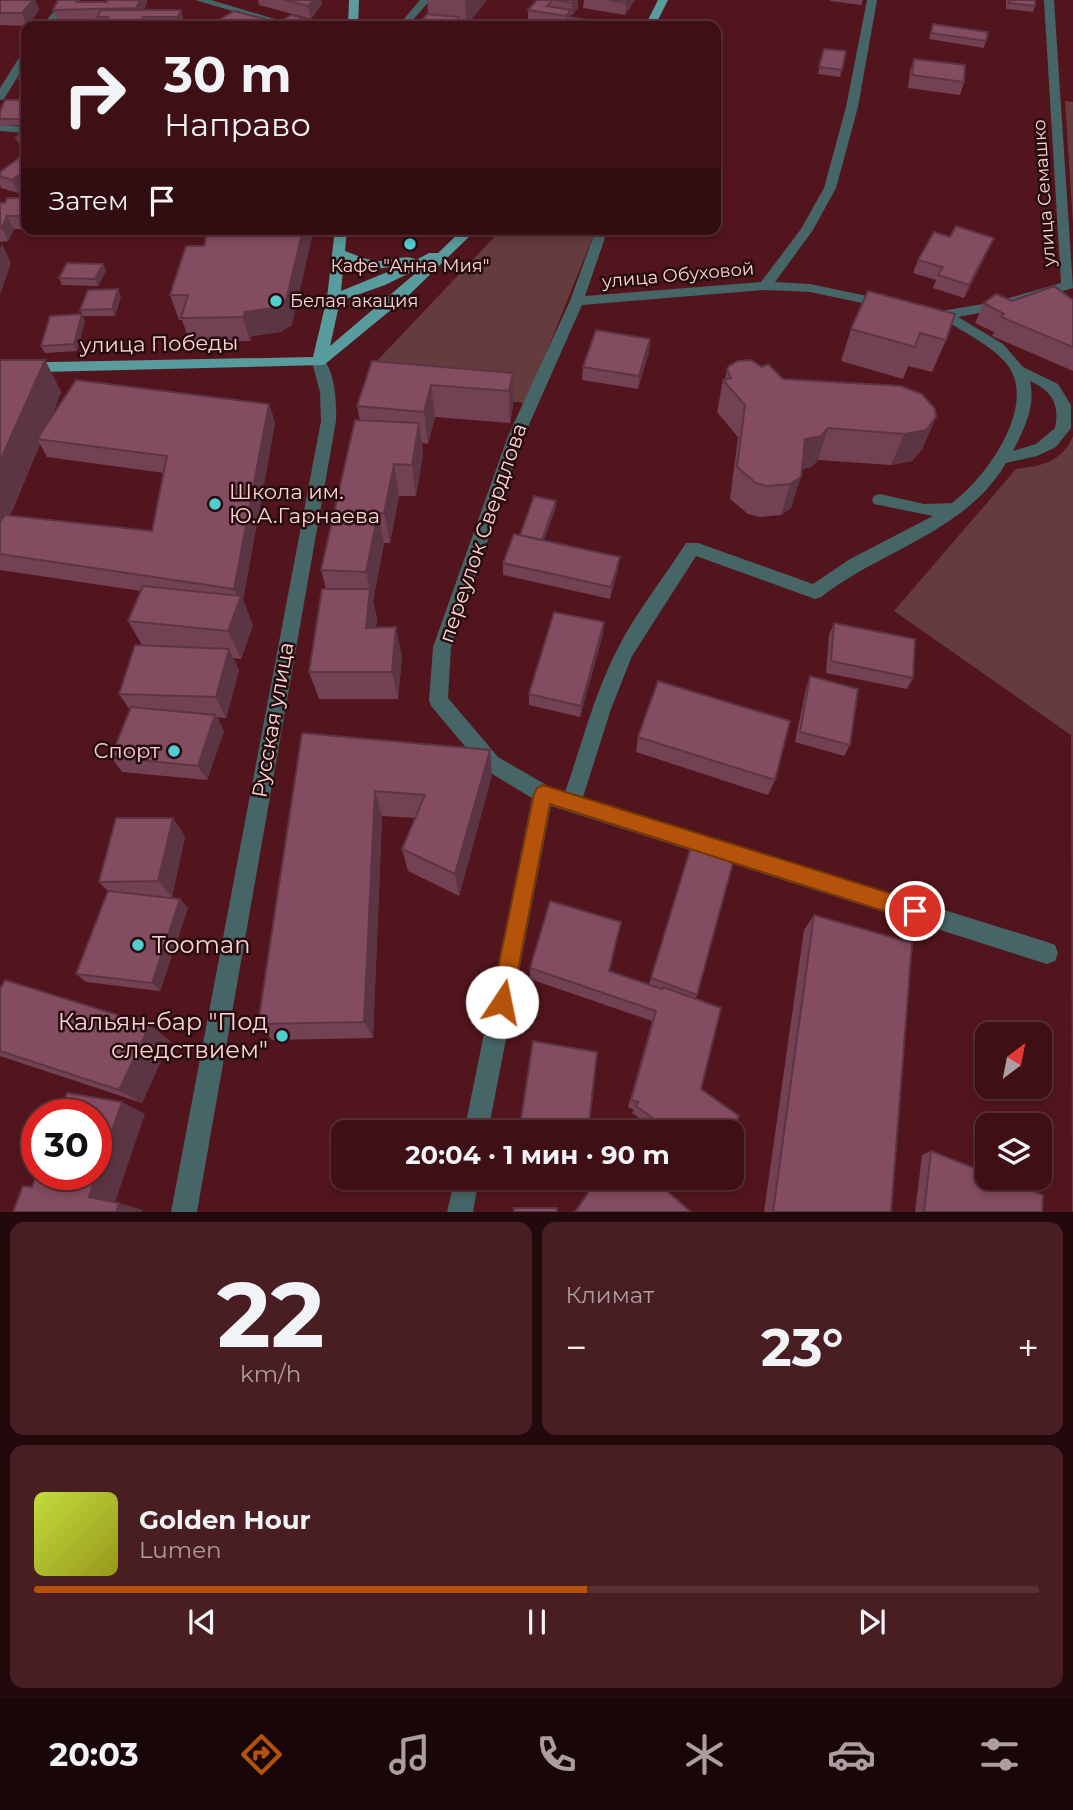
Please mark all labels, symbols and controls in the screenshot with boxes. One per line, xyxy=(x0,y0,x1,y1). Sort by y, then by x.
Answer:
text: 30 m xyxy=(164,45,292,104)
icon: right xyxy=(49,49,140,140)
text: Направо xyxy=(164,105,311,144)
street label: улица Семашко xyxy=(1028,119,1060,268)
icon: arrive xyxy=(143,182,181,220)
text: Затем xyxy=(49,185,129,217)
marker: Кафе "Анна Мия" xyxy=(402,236,418,252)
place label: Кафе "Анна Мия" xyxy=(331,255,489,277)
street label: улица Обуховой xyxy=(600,257,755,293)
place label: Белая акация xyxy=(290,290,418,312)
marker: Белая акация xyxy=(268,293,284,309)
street label: улица Победы xyxy=(79,330,238,357)
street label: переулок Свердлова xyxy=(433,420,532,646)
place label: Школа им. Ю.А.Гарнаева xyxy=(229,479,380,528)
marker: Школа им. Ю.А.Гарнаева xyxy=(207,496,223,512)
street label: Русская улица xyxy=(247,640,299,800)
place label: Спорт xyxy=(94,738,160,763)
marker: Спорт xyxy=(166,743,182,759)
pin xyxy=(885,881,945,941)
icon: arrive xyxy=(896,892,934,930)
place label: Tooman xyxy=(152,930,250,959)
marker: Tooman xyxy=(130,937,146,953)
position arrow xyxy=(465,965,539,1039)
place label: Кальян-бар "Под следствием" xyxy=(58,1007,268,1064)
north arrow xyxy=(975,1022,1052,1099)
map controls xyxy=(975,1022,1052,1190)
marker: Кальян-бар "Под следствием" xyxy=(274,1028,290,1044)
speed limit sign: 30 xyxy=(21,1099,112,1190)
button: layers xyxy=(975,1113,1052,1190)
text: 20:04 · 1 мин · 90 m xyxy=(405,1139,670,1171)
text: 22 xyxy=(217,1259,324,1370)
text: Климат xyxy=(566,1281,654,1309)
text: 23° xyxy=(761,1316,843,1379)
text: − xyxy=(566,1324,587,1371)
text: + xyxy=(1017,1324,1039,1371)
text: km/h xyxy=(240,1360,301,1388)
text: Golden Hour xyxy=(139,1504,311,1536)
text: Lumen xyxy=(139,1536,222,1564)
icon: previous xyxy=(183,1603,221,1641)
icon: pause xyxy=(518,1603,556,1641)
icon: next xyxy=(853,1603,891,1641)
icon: directions xyxy=(237,1730,286,1779)
icon: music xyxy=(385,1730,434,1779)
icon: phone xyxy=(532,1730,581,1779)
icon: climate xyxy=(680,1730,729,1779)
icon: car xyxy=(827,1730,876,1779)
icon: filters xyxy=(975,1730,1024,1779)
text: 20:03 xyxy=(49,1735,139,1774)

